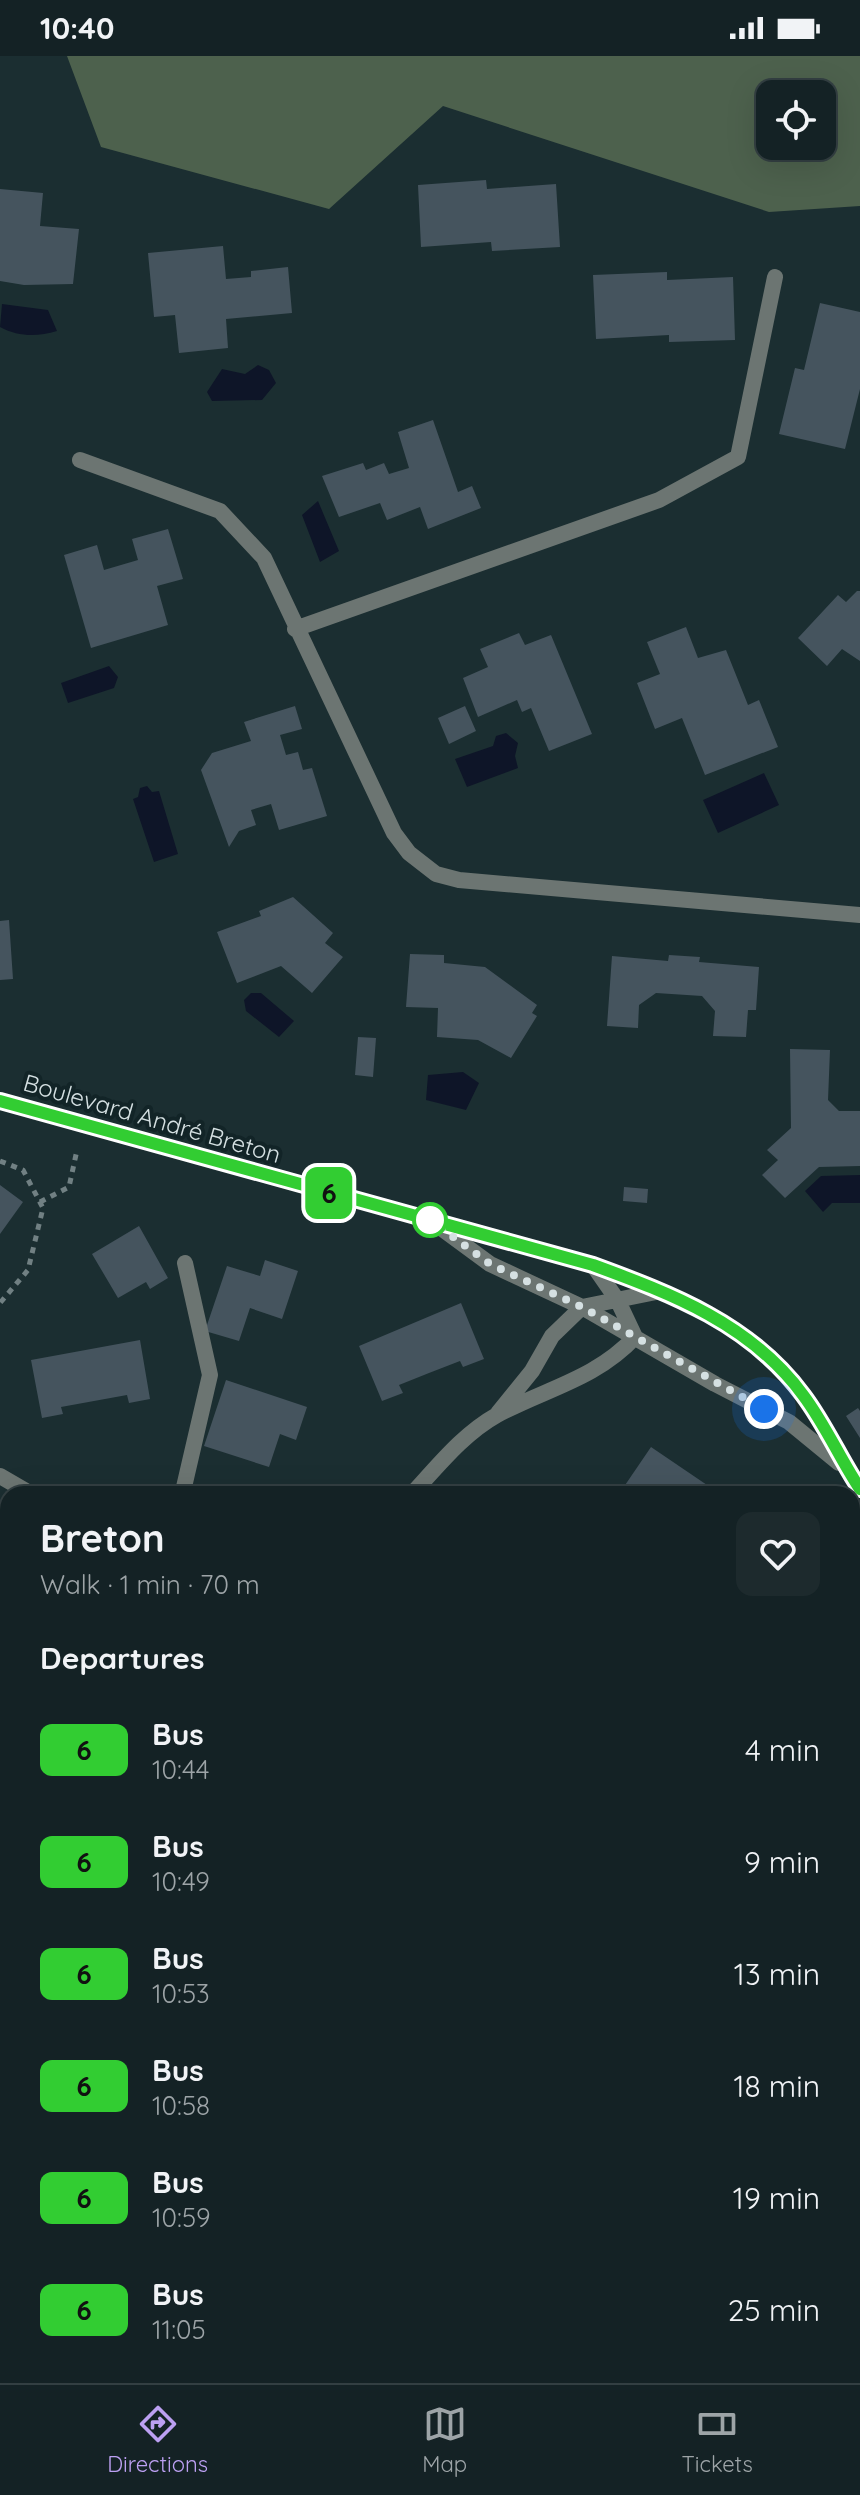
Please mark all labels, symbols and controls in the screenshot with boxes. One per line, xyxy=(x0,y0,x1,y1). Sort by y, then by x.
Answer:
text: 10:40 xyxy=(40,9,114,47)
map controls xyxy=(756,80,836,160)
button: locate xyxy=(756,80,836,160)
street label: Boulevard André Breton xyxy=(20,1067,285,1169)
line badge: 6 xyxy=(303,1167,355,1219)
text: 6 xyxy=(321,1175,337,1210)
unlabelled marker xyxy=(413,1203,447,1237)
your location xyxy=(744,1389,784,1429)
button: heart xyxy=(736,1512,820,1596)
text: Breton xyxy=(40,1514,165,1562)
text: Walk · 1 min · 70 m xyxy=(40,1568,260,1601)
text: Departures xyxy=(40,1639,205,1677)
text: Bus xyxy=(152,1715,204,1753)
text: 4 min xyxy=(745,1731,820,1769)
text: 6 xyxy=(76,1732,92,1767)
text: 10:44 xyxy=(152,1753,209,1786)
text: Bus xyxy=(152,1827,204,1865)
text: 9 min xyxy=(744,1843,820,1881)
text: 6 xyxy=(76,1844,92,1879)
text: 10:49 xyxy=(152,1865,210,1898)
text: Bus xyxy=(152,1939,204,1977)
text: 13 min xyxy=(734,1955,820,1993)
text: 6 xyxy=(76,1956,92,1991)
text: 10:53 xyxy=(152,1977,210,2010)
text: Bus xyxy=(152,2051,204,2089)
text: 18 min xyxy=(733,2067,820,2105)
text: 6 xyxy=(76,2068,92,2103)
text: 10:58 xyxy=(152,2089,210,2122)
text: Bus xyxy=(152,2163,204,2201)
text: 19 min xyxy=(733,2179,820,2217)
text: 6 xyxy=(76,2180,92,2215)
text: 10:59 xyxy=(152,2201,211,2234)
text: Bus xyxy=(152,2275,204,2313)
text: 25 min xyxy=(728,2291,820,2329)
text: 6 xyxy=(76,2292,92,2327)
text: 11:05 xyxy=(152,2313,206,2346)
tab: Directions xyxy=(107,2402,208,2478)
tab: Map xyxy=(422,2402,467,2478)
tab: Tickets xyxy=(682,2402,753,2478)

